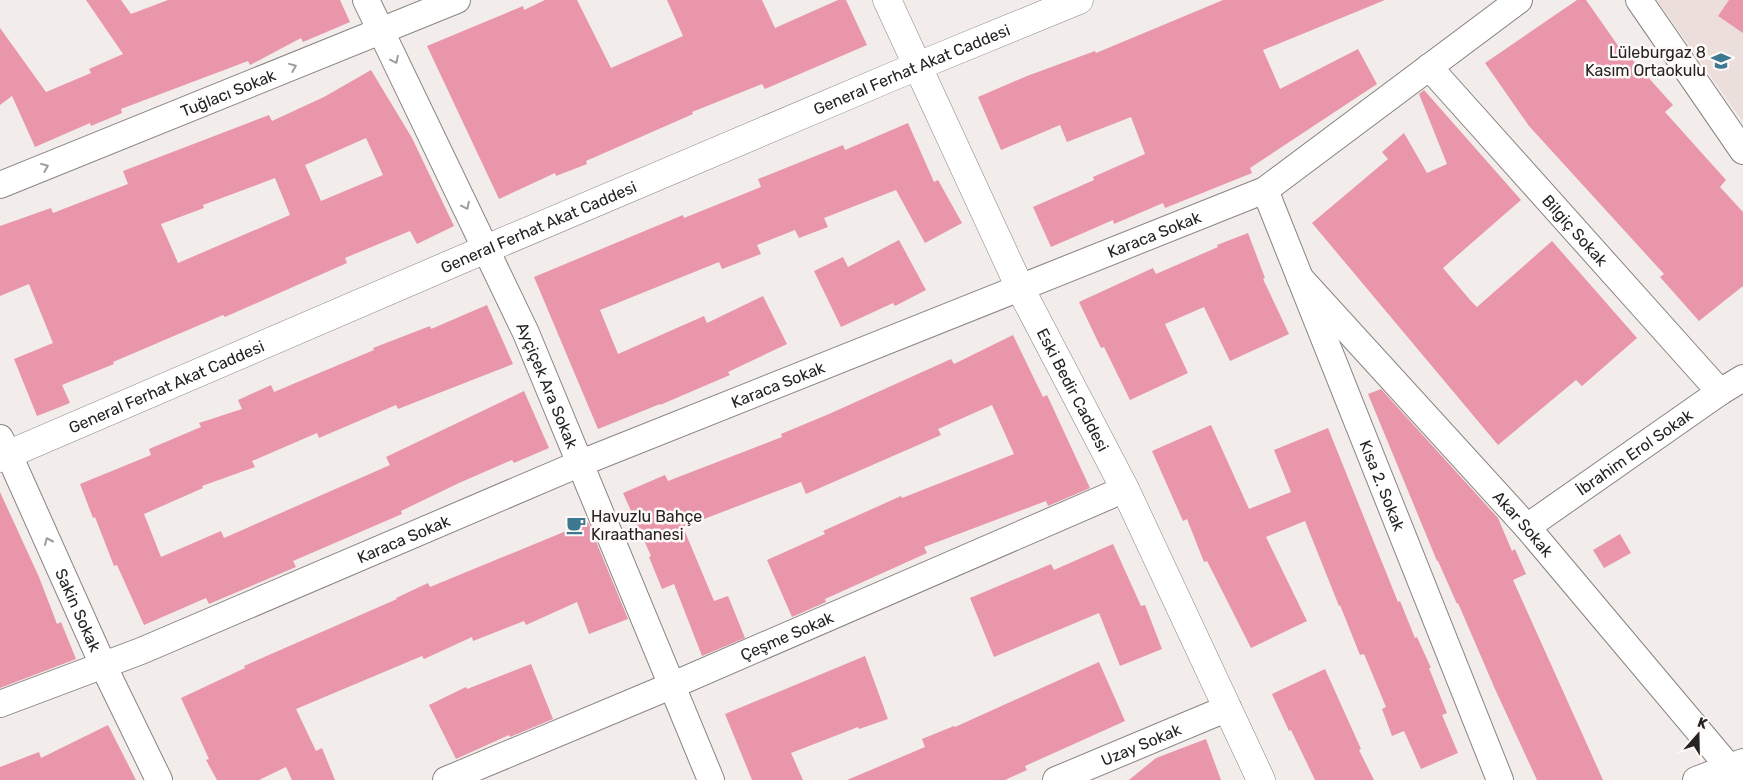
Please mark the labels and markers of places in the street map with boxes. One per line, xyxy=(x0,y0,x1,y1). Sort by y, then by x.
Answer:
place label: Lüleburgaz 8 Kasım Ortaokulu xyxy=(1585,43,1706,80)
school or university icon: Lüleburgaz 8 Kasım Ortaokulu xyxy=(1710,50,1732,72)
place label: Havuzlu Bahçe Kıraathanesi xyxy=(591,507,702,544)
cafe icon: Havuzlu Bahçe Kıraathanesi xyxy=(565,514,587,536)

